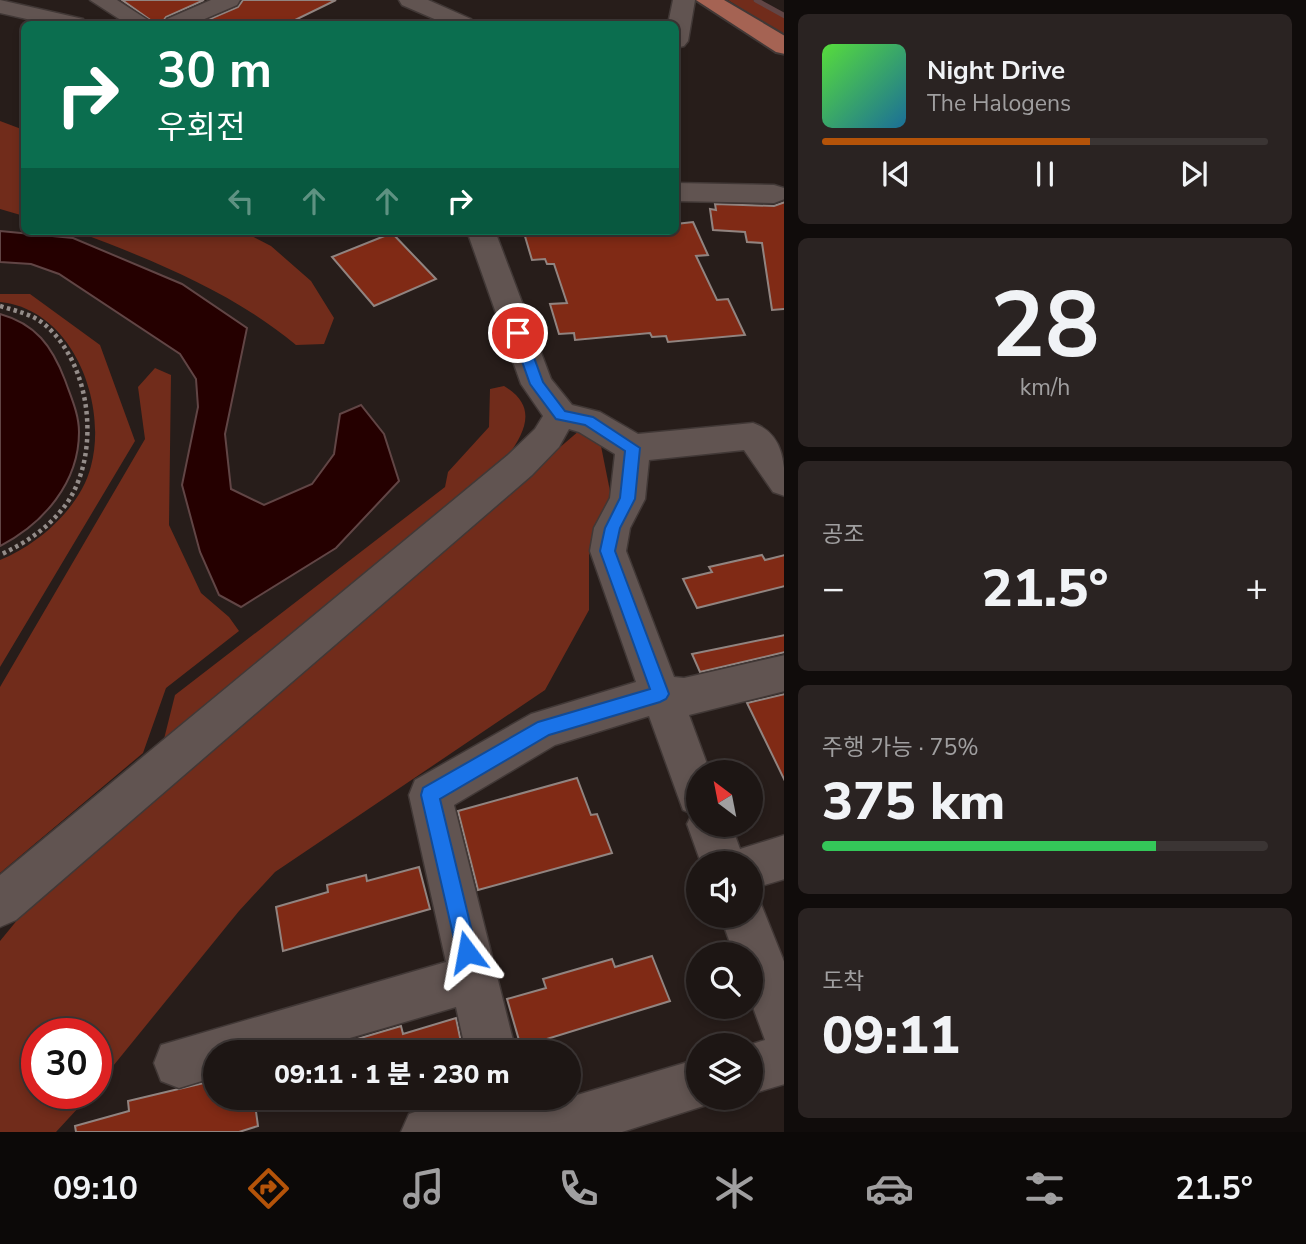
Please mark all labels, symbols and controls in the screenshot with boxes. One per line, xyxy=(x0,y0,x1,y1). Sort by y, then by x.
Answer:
text: 30 m xyxy=(157,37,272,104)
icon: right xyxy=(42,49,133,140)
text: Night Drive xyxy=(927,53,1065,88)
text: The Halogens xyxy=(927,88,1071,119)
text: 우회전 xyxy=(157,106,245,149)
icon: previous xyxy=(877,155,915,193)
icon: pause xyxy=(1026,155,1064,193)
icon: next xyxy=(1175,155,1213,193)
icon: left xyxy=(222,182,260,220)
icon: ahead xyxy=(295,182,333,220)
icon: ahead xyxy=(368,182,406,220)
icon: right xyxy=(441,182,479,220)
text: 28 xyxy=(990,264,1100,388)
pin xyxy=(488,303,548,363)
icon: arrive xyxy=(499,314,537,352)
text: km/h xyxy=(1020,372,1070,403)
text: 공조 xyxy=(822,519,864,550)
text: 21.5° xyxy=(981,553,1109,624)
text: − xyxy=(822,563,845,614)
text: + xyxy=(1245,563,1268,614)
text: 주행 가능 · 75% xyxy=(822,732,979,763)
north arrow xyxy=(686,760,763,836)
map controls xyxy=(686,760,763,1110)
text: 375 km xyxy=(822,766,1005,837)
button: sound xyxy=(686,851,763,928)
position arrow xyxy=(430,915,504,989)
button: search xyxy=(686,942,763,1019)
text: 도착 xyxy=(822,966,864,997)
text: 09:11 xyxy=(822,1000,960,1071)
speed limit sign: 30 xyxy=(21,1018,112,1109)
button: layers xyxy=(686,1033,763,1110)
text: 09:11 · 1 분 · 230 m xyxy=(274,1057,510,1092)
icon: directions xyxy=(244,1164,293,1213)
icon: music xyxy=(399,1164,448,1213)
icon: phone xyxy=(554,1164,603,1213)
icon: climate xyxy=(710,1164,759,1213)
icon: car xyxy=(865,1164,914,1213)
icon: filters xyxy=(1020,1164,1069,1213)
text: 09:10 xyxy=(53,1167,138,1210)
text: 21.5° xyxy=(1175,1167,1253,1210)

